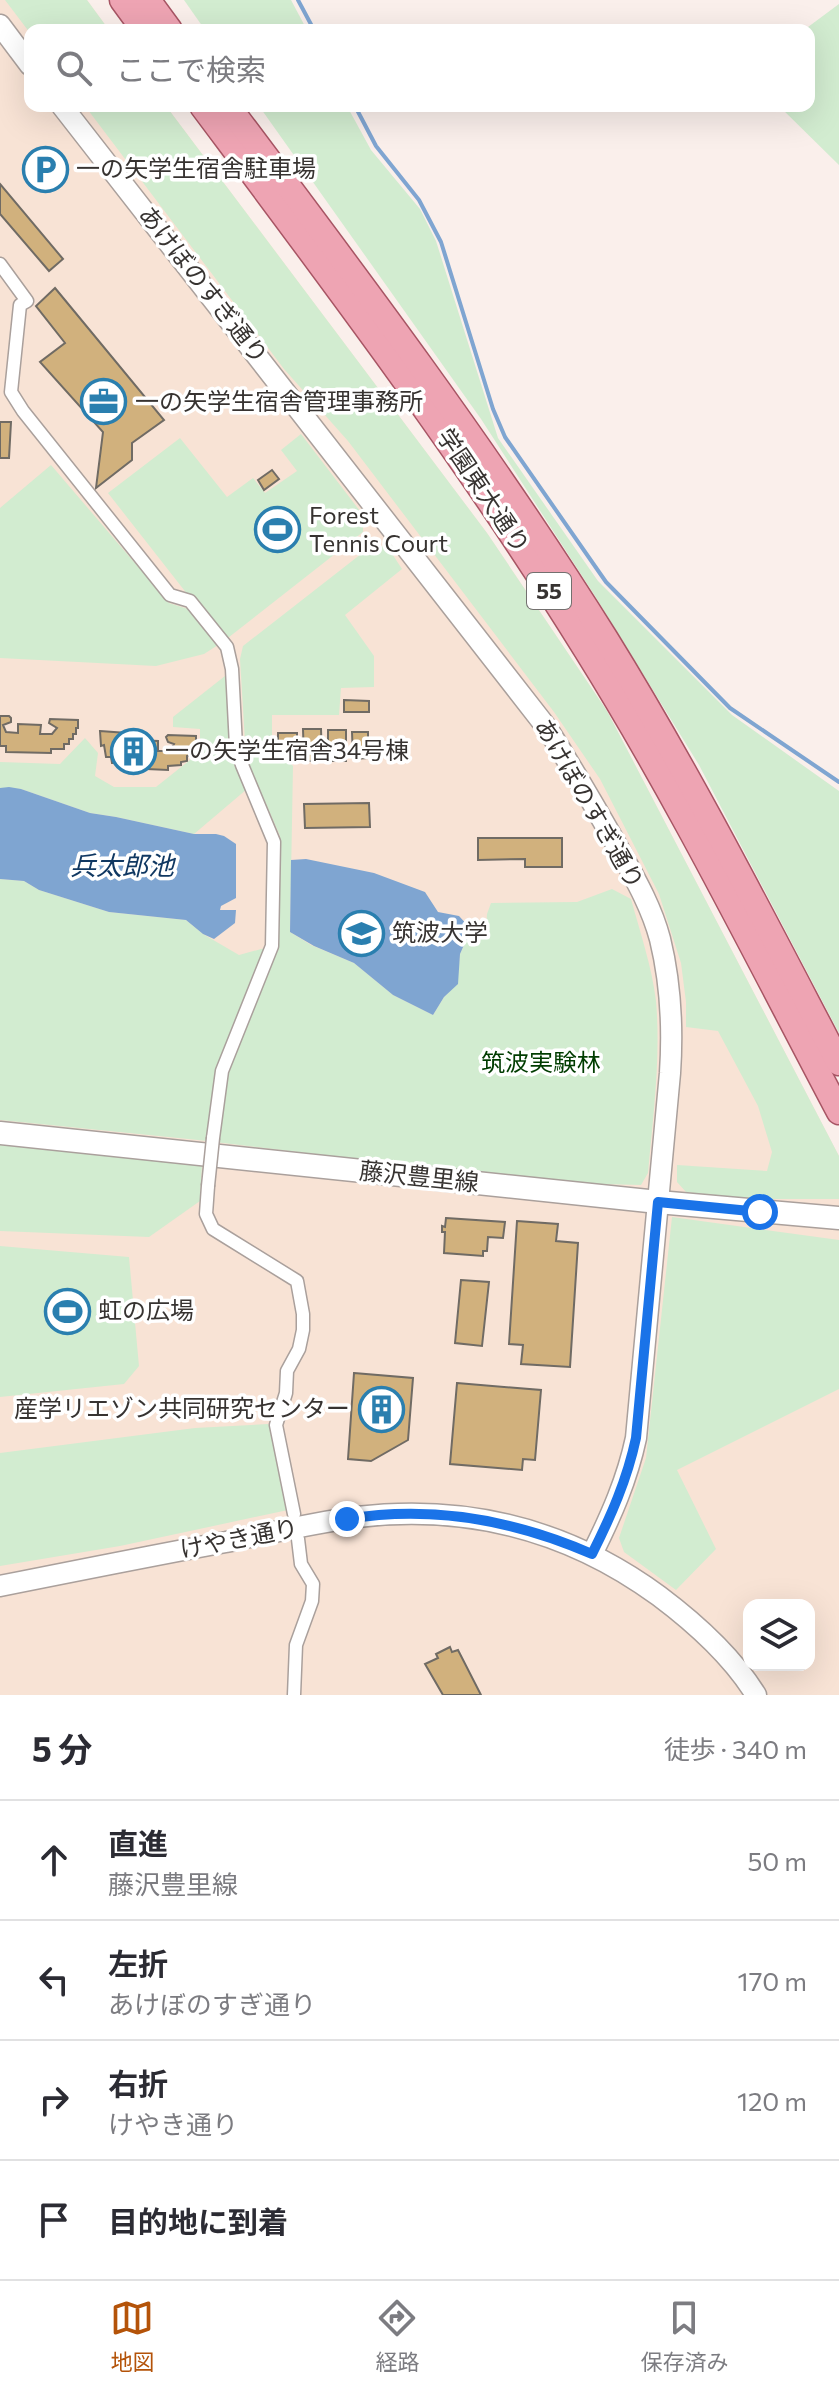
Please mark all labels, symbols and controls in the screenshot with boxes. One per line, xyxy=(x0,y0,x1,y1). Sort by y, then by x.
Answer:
search box xyxy=(24,24,815,112)
icon: search xyxy=(52,46,96,90)
text: ここで検索 xyxy=(116,50,266,87)
parking icon: 一の矢学生宿舎駐車場 xyxy=(21,145,69,193)
place label: 一の矢学生宿舎駐車場 xyxy=(76,153,316,182)
street label: あけぼのすぎ通り xyxy=(134,200,275,369)
office icon: 一の矢学生宿舎管理事務所 xyxy=(80,378,128,426)
place label: 一の矢学生宿舎管理事務所 xyxy=(135,386,423,415)
street label: 学園東大通り xyxy=(432,422,537,558)
place label: Forest Tennis Court xyxy=(309,500,448,557)
sports icon: Forest Tennis Court xyxy=(254,506,302,554)
road number: 55 xyxy=(527,573,571,609)
street label: あけぼのすぎ通り xyxy=(530,713,651,894)
building icon: 一の矢学生宿舎34号棟 xyxy=(110,727,158,775)
place label: 一の矢学生宿舎34号棟 xyxy=(165,735,409,764)
water label: 兵太郎池 xyxy=(70,849,177,880)
school or university icon: 筑波大学 xyxy=(337,909,385,957)
place label: 筑波大学 xyxy=(392,917,488,946)
park label: 筑波実験林 xyxy=(481,1047,601,1076)
street label: 藤沢豊里線 xyxy=(358,1155,480,1196)
route start xyxy=(742,1194,778,1230)
sports icon: 虹の広場 xyxy=(43,1287,91,1335)
place label: 虹の広場 xyxy=(98,1295,194,1324)
building icon: 産学リエゾン共同研究センター xyxy=(357,1385,405,1433)
place label: 産学リエゾン共同研究センター xyxy=(14,1393,350,1422)
route end xyxy=(329,1501,365,1537)
street label: けやき通り xyxy=(177,1512,300,1563)
map controls xyxy=(743,1599,815,1671)
button: layers xyxy=(743,1599,815,1671)
text: 5 分 xyxy=(32,1727,92,1769)
text: 徒歩 · 340 m xyxy=(664,1733,807,1764)
text: 直進 xyxy=(108,1824,168,1861)
icon: ahead xyxy=(32,1838,76,1882)
text: 50 m xyxy=(747,1845,807,1876)
text: 藤沢豊里線 xyxy=(108,1868,238,1899)
text: 左折 xyxy=(108,1944,168,1981)
icon: left xyxy=(32,1958,76,2002)
text: 170 m xyxy=(738,1965,807,1996)
text: あけぼのすぎ通り xyxy=(108,1988,316,2019)
text: 右折 xyxy=(108,2064,168,2101)
icon: right xyxy=(32,2078,76,2122)
text: 120 m xyxy=(737,2085,807,2116)
text: けやき通り xyxy=(108,2108,238,2139)
icon: arrive xyxy=(32,2198,76,2242)
text: 目的地に到着 xyxy=(108,2202,288,2239)
tab: 地図 xyxy=(110,2296,155,2376)
tab: 経路 xyxy=(375,2296,420,2376)
tab: 保存済み xyxy=(640,2296,729,2376)

